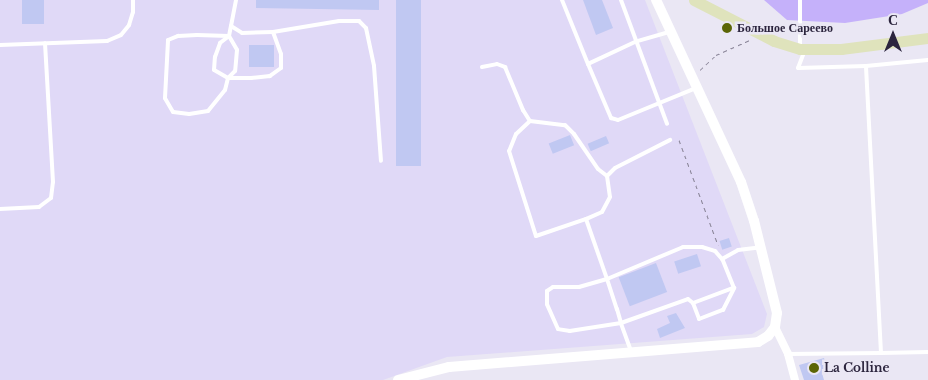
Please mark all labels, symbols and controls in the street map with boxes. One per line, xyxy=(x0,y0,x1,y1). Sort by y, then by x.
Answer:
north arrow xyxy=(868,10,918,60)
text: С xyxy=(888,11,898,29)
place label: Большое Сареево xyxy=(737,21,833,35)
marker: Большое Сареево xyxy=(721,22,733,34)
place label: La Colline xyxy=(824,361,890,375)
marker: La Colline xyxy=(808,362,820,374)

